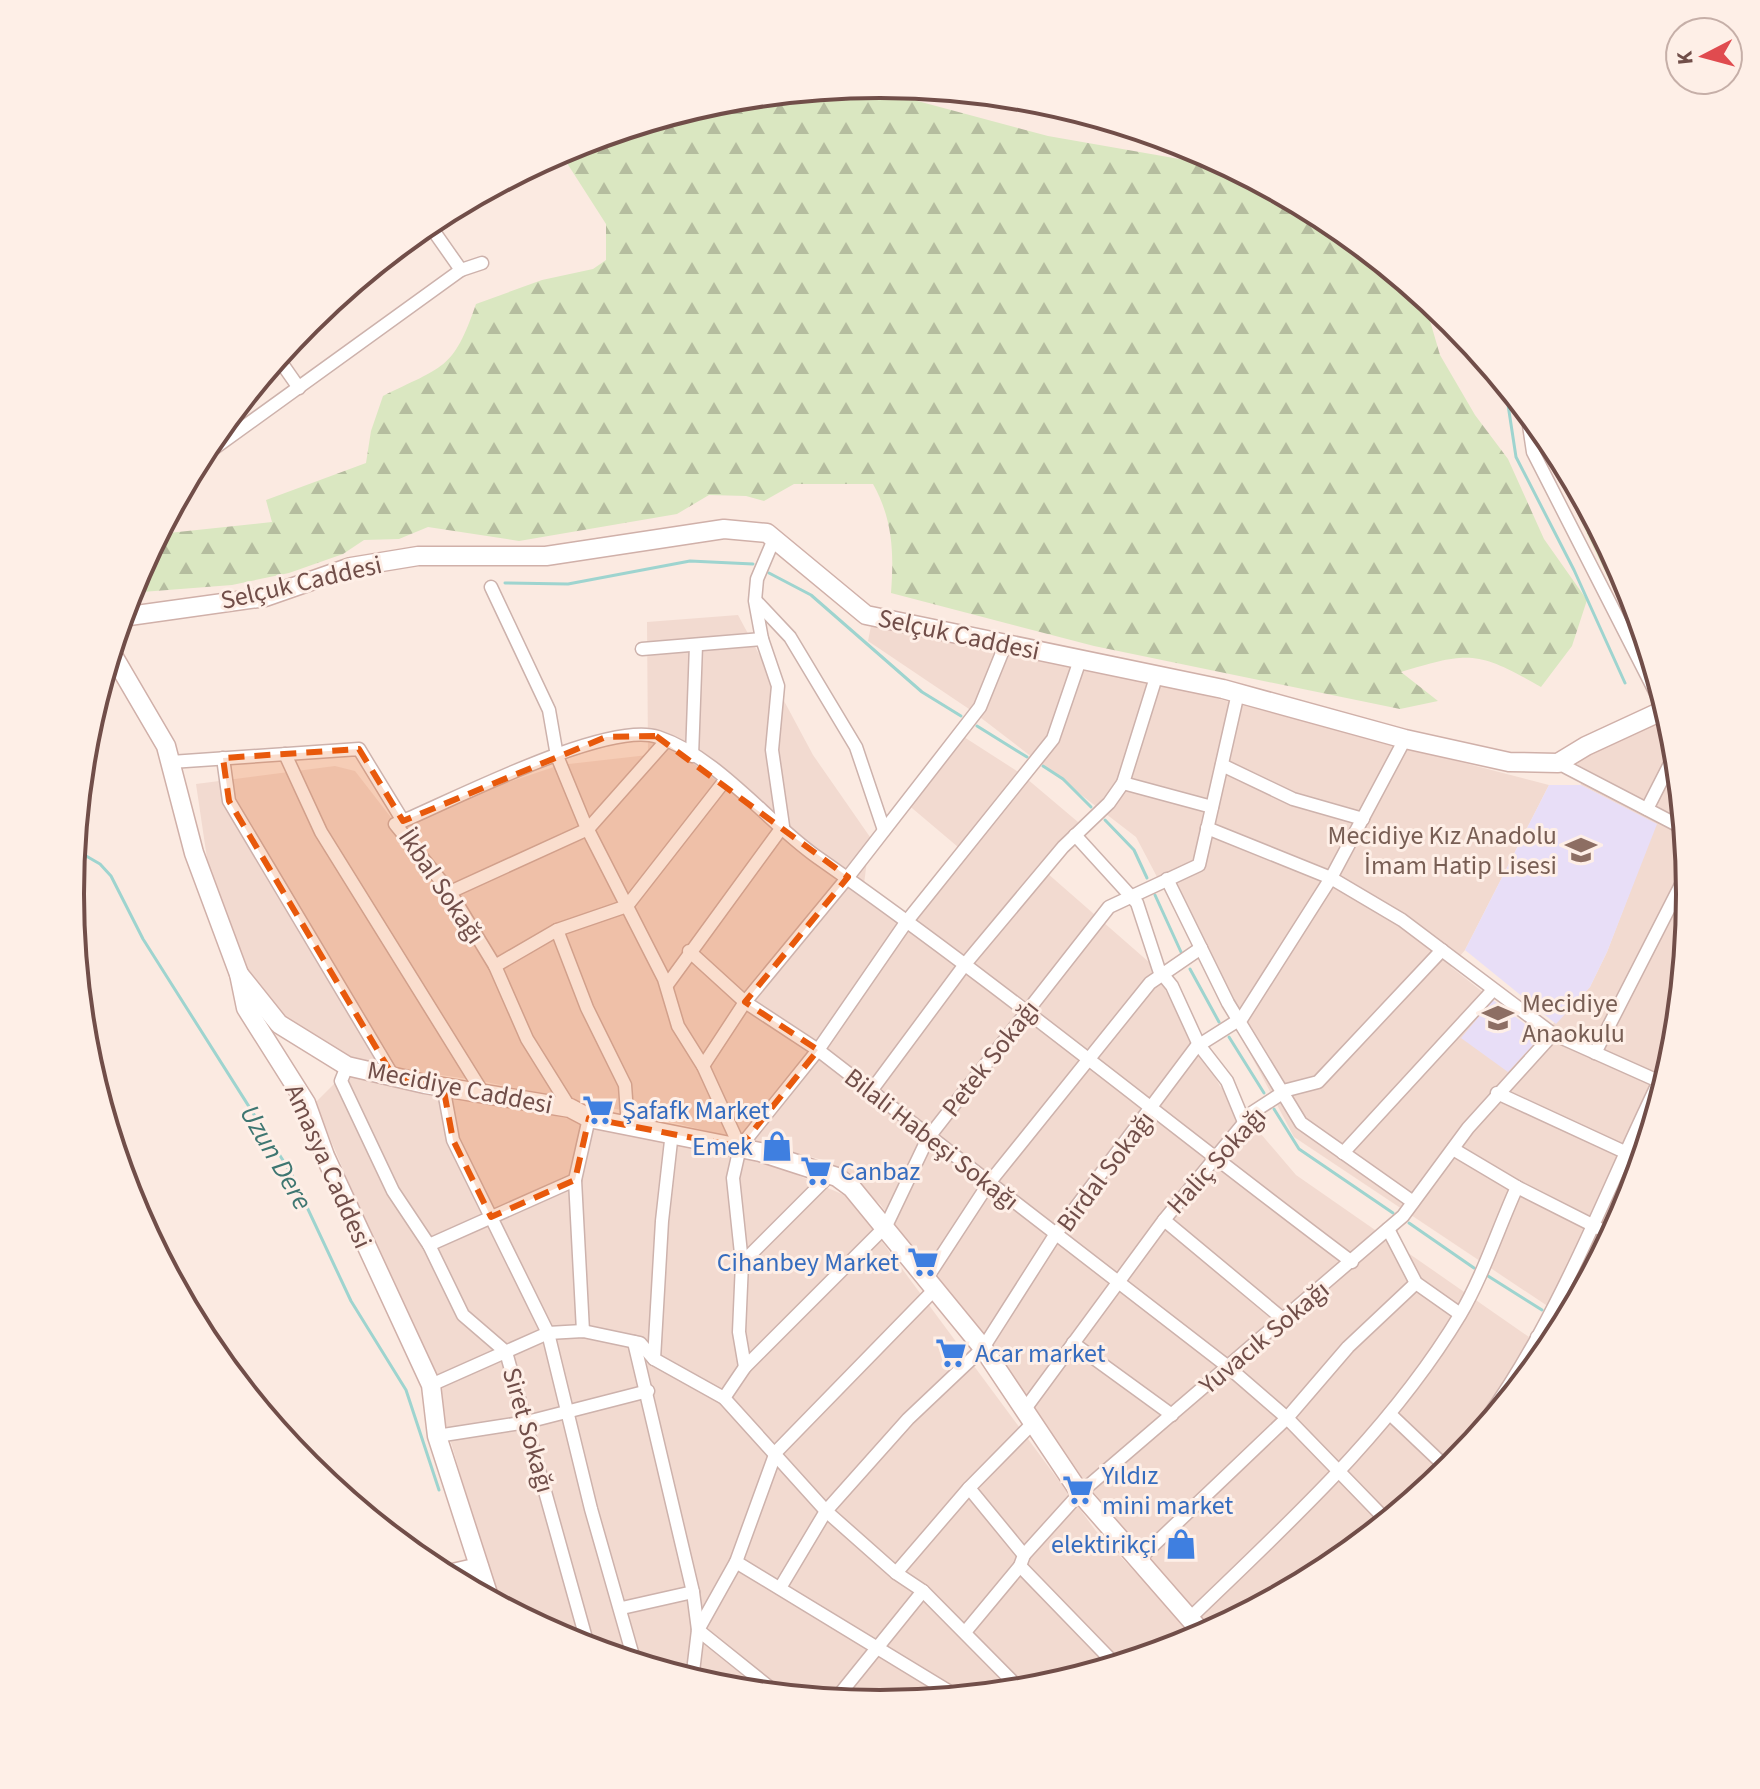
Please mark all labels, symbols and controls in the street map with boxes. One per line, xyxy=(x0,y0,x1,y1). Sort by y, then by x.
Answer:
north arrow xyxy=(1664,16,1744,96)
text: K xyxy=(1668,49,1702,66)
street label: Selçuk Caddesi xyxy=(217,546,385,619)
street label: Selçuk Caddesi xyxy=(875,599,1043,670)
place label: Mecidiye Kız Anadolu İmam Hatip Lisesi xyxy=(1328,817,1557,884)
street label: İkbal Sokağı xyxy=(389,821,494,951)
school or university icon: Mecidiye Kız Anadolu İmam Hatip Lisesi xyxy=(1564,833,1598,867)
place label: Mecidiye Anaokulu xyxy=(1522,985,1625,1052)
street label: Petek Sokağı xyxy=(933,992,1048,1125)
school or university icon: Mecidiye Anaokulu xyxy=(1481,1001,1515,1035)
street label: Mecidiye Caddesi xyxy=(364,1051,556,1124)
street label: Bilali Habeşi Sokağı xyxy=(837,1059,1027,1219)
street label: Amasya Caddesi xyxy=(276,1078,381,1254)
place label: Şafafk Market xyxy=(622,1092,770,1129)
supermarket icon: Şafafk Market xyxy=(581,1093,615,1127)
water label: Uzun Dere xyxy=(230,1097,322,1218)
street label: Haliç Sokağı xyxy=(1158,1098,1275,1222)
street label: Birdal Sokağı xyxy=(1048,1103,1163,1240)
place label: Emek xyxy=(692,1128,753,1165)
shop icon: Emek xyxy=(760,1129,794,1163)
place label: Canbaz xyxy=(840,1153,920,1190)
supermarket icon: Canbaz xyxy=(799,1154,833,1188)
place label: Cihanbey Market xyxy=(717,1244,899,1281)
supermarket icon: Cihanbey Market xyxy=(906,1245,940,1279)
street label: Yuvacık Sokağı xyxy=(1190,1272,1337,1404)
place label: Acar market xyxy=(975,1335,1106,1372)
supermarket icon: Acar market xyxy=(934,1336,968,1370)
street label: Siret Sokağı xyxy=(493,1363,564,1497)
place label: Yıldız mini market xyxy=(1101,1457,1233,1524)
supermarket icon: Yıldız mini market xyxy=(1061,1473,1095,1507)
place label: elektirikçi xyxy=(1051,1526,1157,1563)
shop icon: elektirikçi xyxy=(1164,1527,1198,1561)

